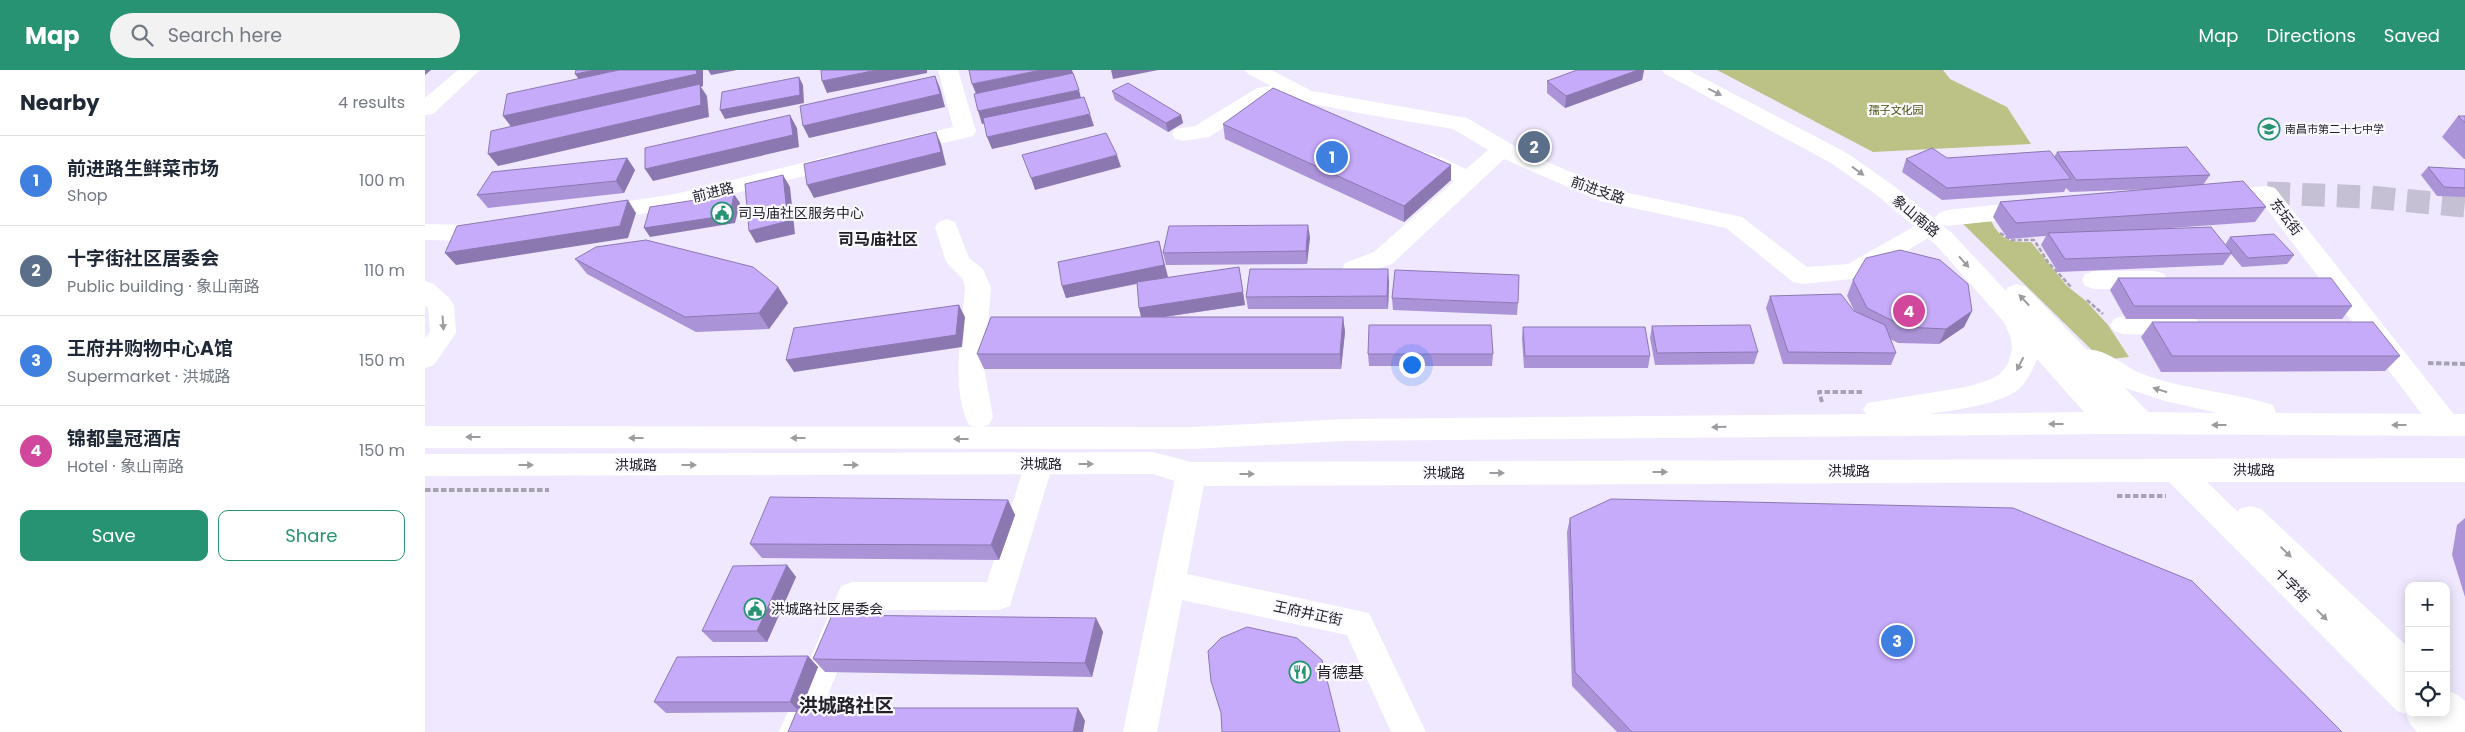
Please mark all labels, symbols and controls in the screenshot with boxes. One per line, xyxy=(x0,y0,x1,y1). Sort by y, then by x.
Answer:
search box xyxy=(110,13,460,58)
text: Map xyxy=(25,19,80,52)
icon: search xyxy=(128,21,156,49)
text: Search here xyxy=(168,22,282,49)
text: Map xyxy=(2199,23,2238,48)
text: Directions xyxy=(2266,23,2356,48)
text: Saved xyxy=(2384,23,2440,48)
text: Nearby xyxy=(20,88,100,117)
one-way arrow xyxy=(1708,88,1723,96)
text: 4 results xyxy=(338,91,405,114)
park label: 孺子文化园 xyxy=(1869,102,1924,118)
school or university icon: 南昌市第二十七中学 xyxy=(2257,117,2281,141)
place label: 南昌市第二十七中学 xyxy=(2285,121,2384,137)
pin: 2 xyxy=(1518,128,1550,166)
pin: 1 xyxy=(1316,138,1348,176)
text: 前进路生鲜菜市场 xyxy=(67,155,219,182)
one-way arrow xyxy=(1851,166,1864,176)
text: 1 xyxy=(33,169,39,192)
text: 100 m xyxy=(359,169,405,192)
street label: 前进支路 xyxy=(1568,171,1628,209)
street label: 前进路 xyxy=(690,177,736,207)
text: Shop xyxy=(67,184,108,207)
street label: 象山南路 xyxy=(1888,190,1944,242)
street label: 东坛街 xyxy=(2265,194,2307,240)
public building icon: 司马庙社区服务中心 xyxy=(710,201,734,225)
place label: 司马庙社区服务中心 xyxy=(738,203,864,223)
district label: 司马庙社区 xyxy=(838,228,918,251)
text: 十字街社区居委会 xyxy=(67,245,219,272)
one-way arrow xyxy=(1959,255,1970,268)
text: 2 xyxy=(31,259,41,282)
text: 110 m xyxy=(364,259,405,282)
text: Public building · 象山南路 xyxy=(67,275,260,298)
pin: 4 xyxy=(1893,292,1925,330)
one-way arrow xyxy=(2018,294,2030,306)
one-way arrow xyxy=(439,316,447,332)
text: 王府井购物中心A馆 xyxy=(67,335,233,362)
text: 3 xyxy=(31,349,41,372)
text: 150 m xyxy=(359,349,405,372)
your location xyxy=(1399,352,1425,378)
one-way arrow xyxy=(2016,357,2024,371)
text: Supermarket · 洪城路 xyxy=(67,365,231,388)
one-way arrow xyxy=(2153,385,2168,393)
one-way arrow xyxy=(2048,420,2064,428)
one-way arrow xyxy=(2211,421,2227,429)
one-way arrow xyxy=(2391,421,2407,429)
one-way arrow xyxy=(1711,423,1727,431)
text: 锦都皇冠酒店 xyxy=(67,425,181,452)
one-way arrow xyxy=(465,433,481,441)
one-way arrow xyxy=(628,434,644,442)
one-way arrow xyxy=(790,434,806,442)
one-way arrow xyxy=(953,435,969,443)
text: 4 xyxy=(31,439,41,462)
text: 150 m xyxy=(359,439,405,462)
street label: 洪城路 xyxy=(1020,454,1062,474)
text: Hotel · 象山南路 xyxy=(67,455,184,478)
street label: 洪城路 xyxy=(615,455,657,475)
one-way arrow xyxy=(1079,460,1095,468)
street label: 洪城路 xyxy=(2233,460,2275,480)
one-way arrow xyxy=(518,461,534,469)
one-way arrow xyxy=(681,461,697,469)
one-way arrow xyxy=(843,461,859,469)
street label: 洪城路 xyxy=(1828,461,1870,481)
street label: 洪城路 xyxy=(1423,463,1465,483)
one-way arrow xyxy=(1652,468,1668,476)
one-way arrow xyxy=(1490,469,1506,477)
one-way arrow xyxy=(1240,470,1256,478)
button: Save xyxy=(20,510,208,561)
button: Share xyxy=(218,510,405,561)
one-way arrow xyxy=(2280,546,2292,558)
street label: 十字街 xyxy=(2270,563,2314,607)
map controls xyxy=(2405,582,2450,717)
button: + xyxy=(2405,582,2450,627)
street label: 王府井正街 xyxy=(1272,596,1344,630)
public building icon: 洪城路社区居委会 xyxy=(743,597,767,621)
place label: 洪城路社区居委会 xyxy=(771,599,883,619)
one-way arrow xyxy=(2315,609,2327,621)
pin: 3 xyxy=(1881,622,1913,660)
button: − xyxy=(2405,627,2450,672)
restaurant icon: 肯德基 xyxy=(1288,660,1312,684)
place label: 肯德基 xyxy=(1316,661,1364,684)
button: locate xyxy=(2405,672,2450,717)
district label: 洪城路社区 xyxy=(798,692,894,719)

